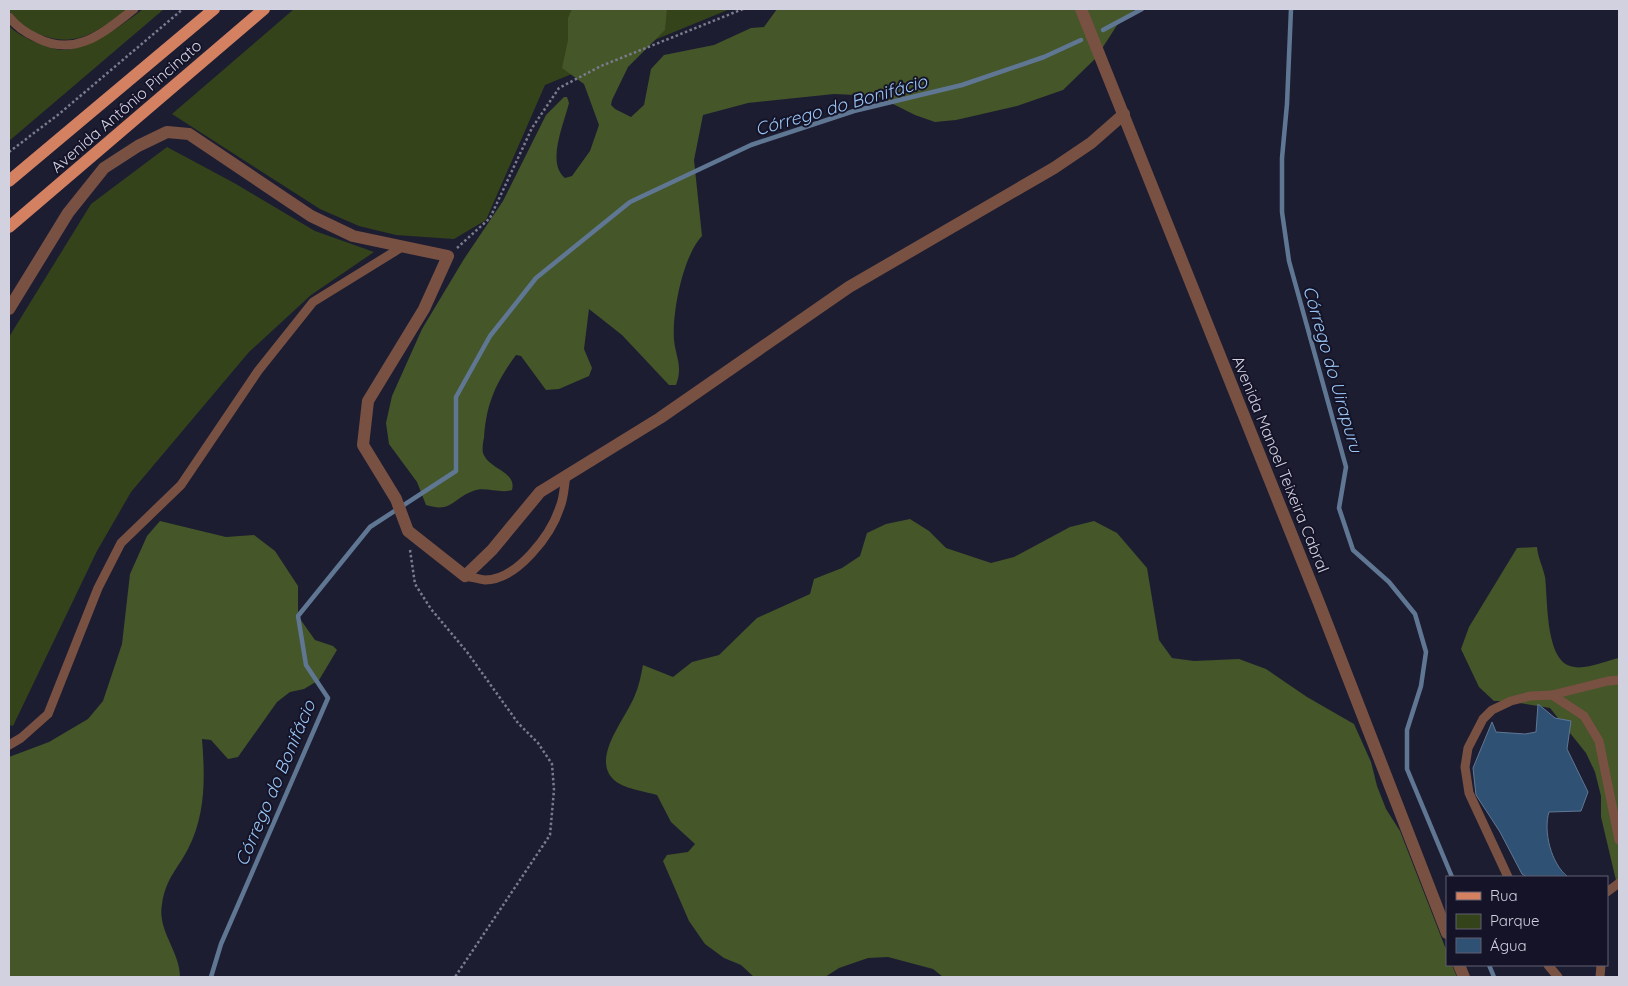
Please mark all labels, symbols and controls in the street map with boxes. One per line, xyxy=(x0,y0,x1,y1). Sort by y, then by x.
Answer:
street label: Avenida Antônio Pincinato xyxy=(47,35,205,177)
water label: Córrego do Bonifácio xyxy=(752,69,931,141)
water label: Córrego do Uirapuru xyxy=(1298,283,1368,457)
street label: Avenida Manoel Teixeira Cabral xyxy=(1228,353,1334,575)
water label: Córrego do Bonifácio xyxy=(230,696,321,869)
legend xyxy=(1446,876,1608,966)
text: Rua xyxy=(1490,886,1518,905)
text: Parque xyxy=(1490,911,1540,930)
text: Água xyxy=(1490,936,1527,955)

